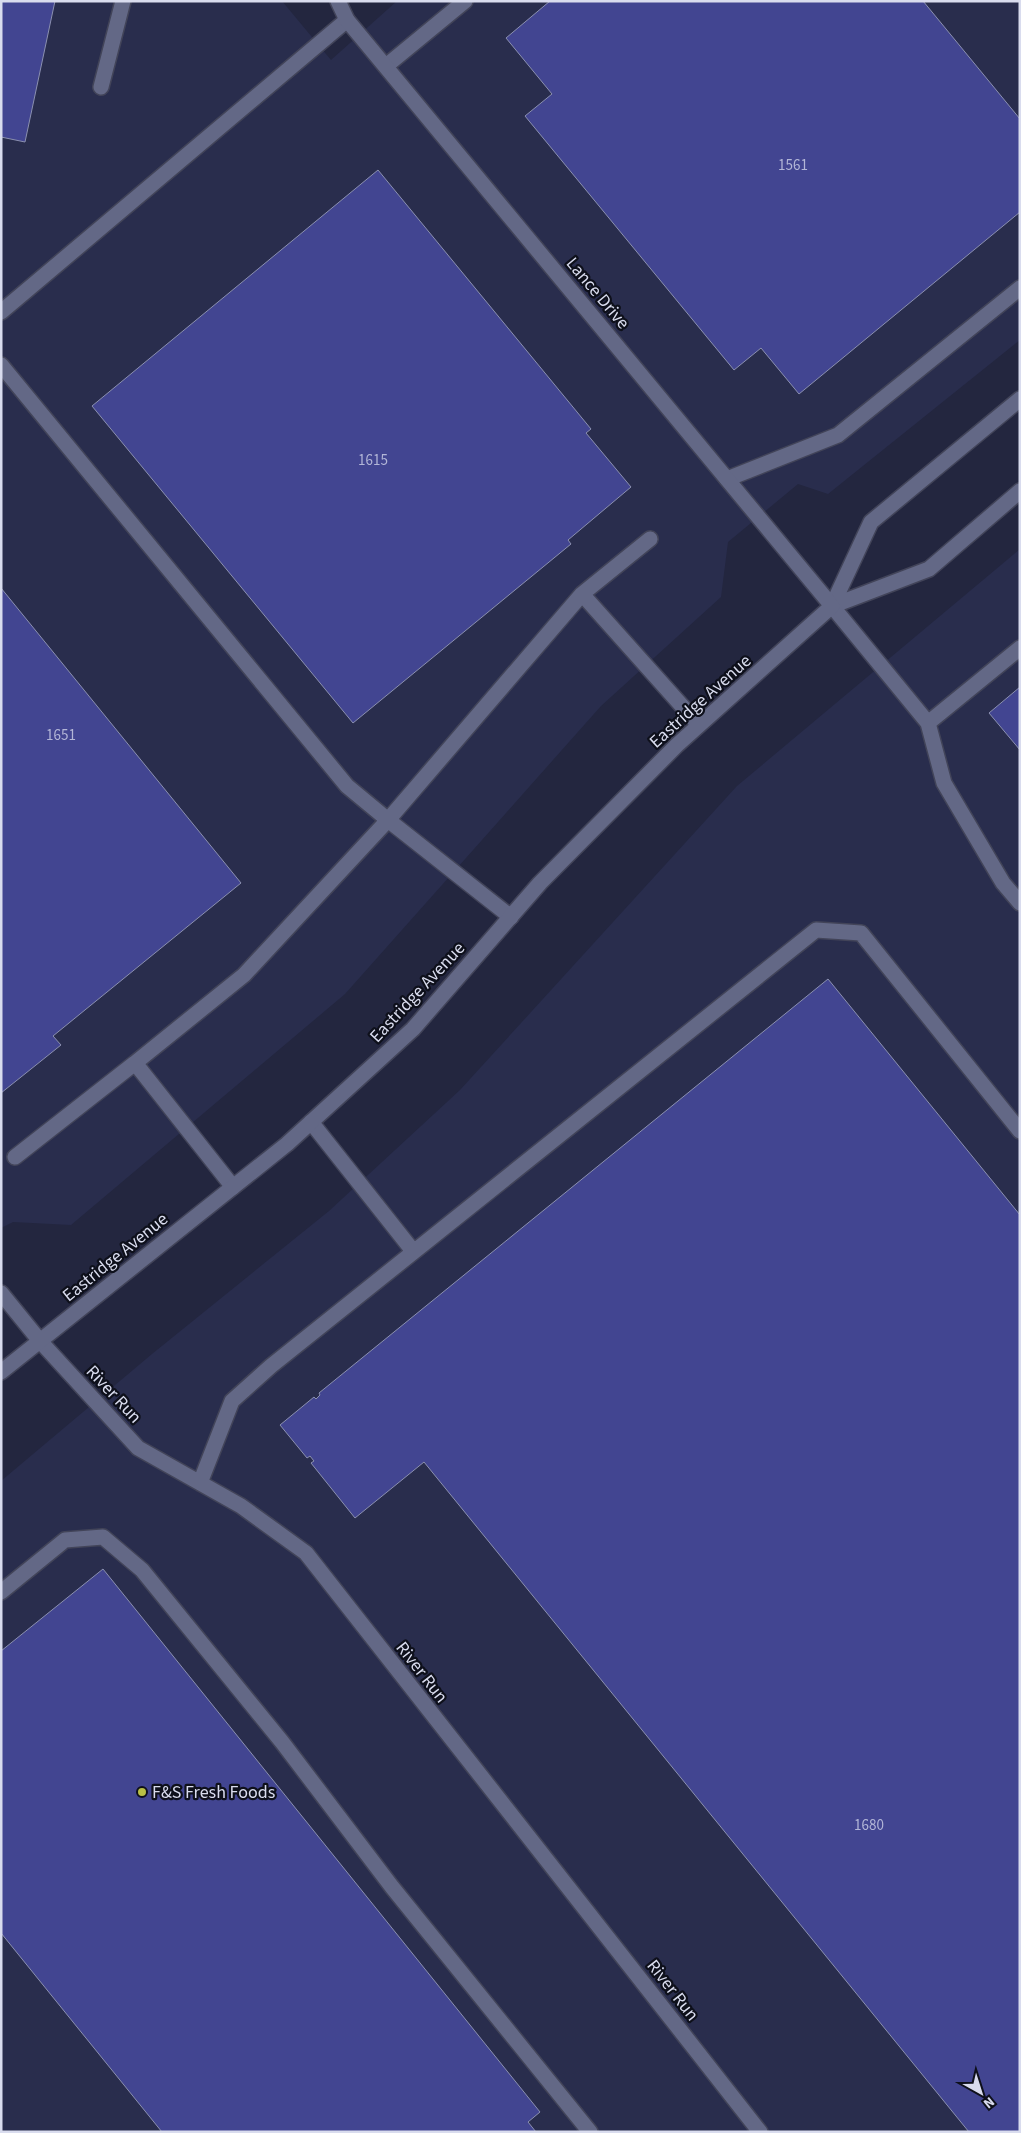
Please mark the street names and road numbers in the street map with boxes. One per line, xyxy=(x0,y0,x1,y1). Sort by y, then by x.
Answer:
street label: Lance Drive xyxy=(560,252,635,335)
street label: Eastridge Avenue xyxy=(644,649,757,754)
street label: Eastridge Avenue xyxy=(364,936,471,1048)
street label: Eastridge Avenue xyxy=(57,1207,173,1308)
street label: River Run xyxy=(80,1360,147,1429)
street label: River Run xyxy=(390,1636,454,1708)
street label: River Run xyxy=(641,1954,705,2026)

